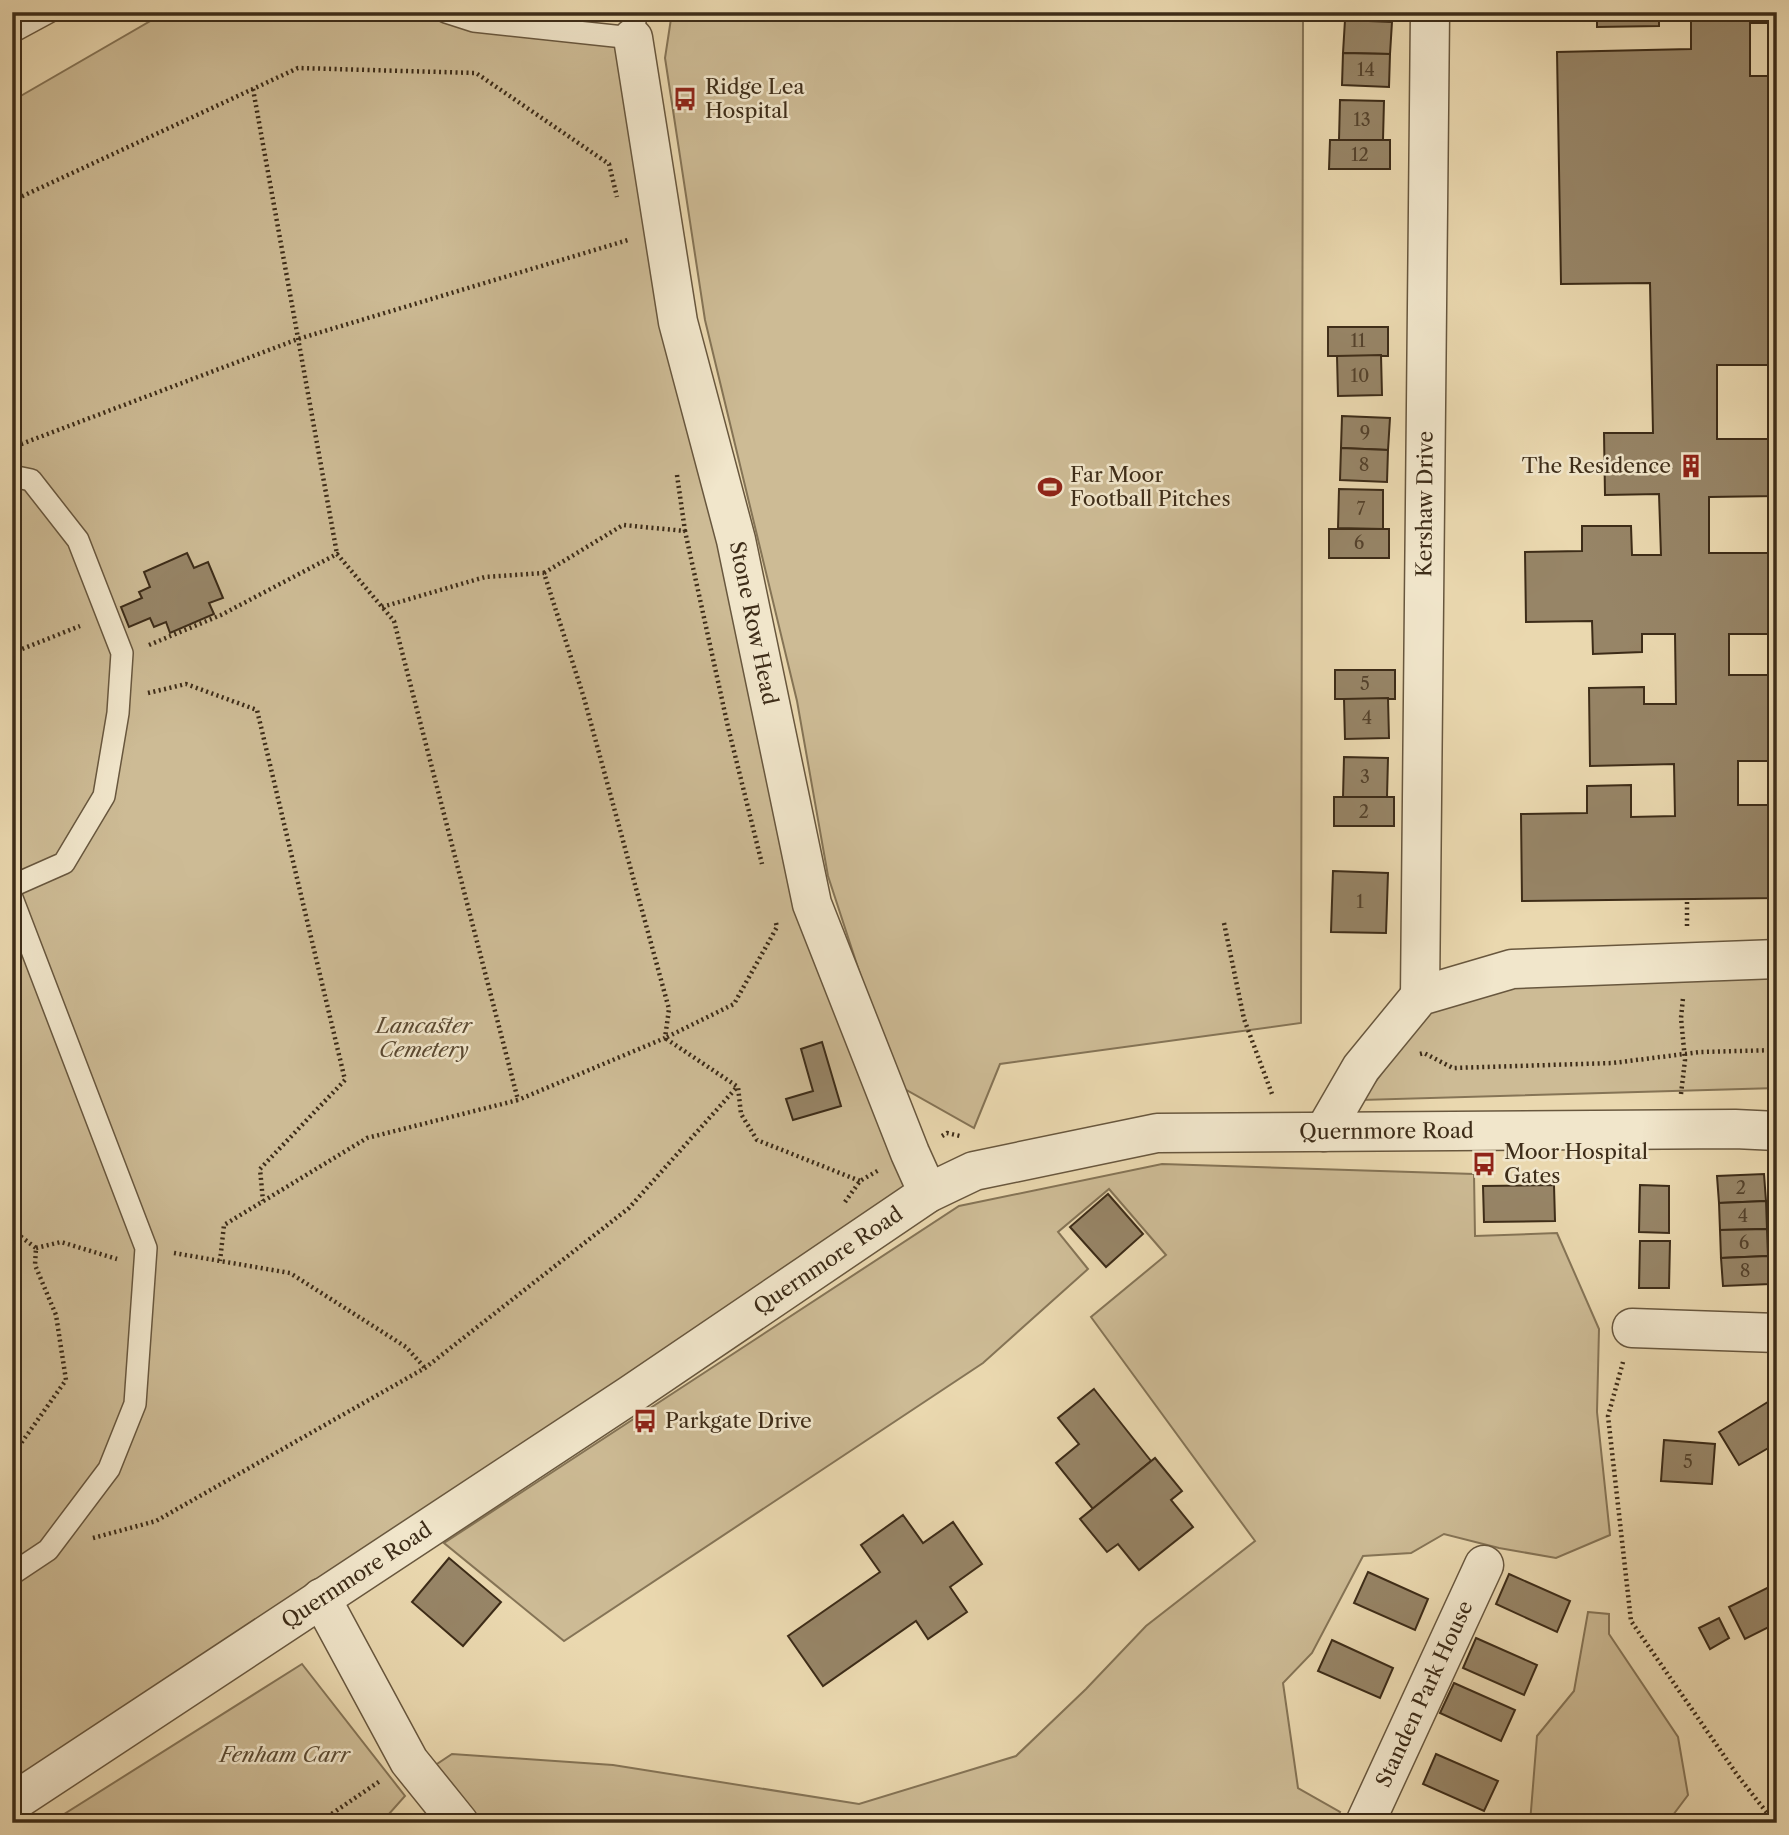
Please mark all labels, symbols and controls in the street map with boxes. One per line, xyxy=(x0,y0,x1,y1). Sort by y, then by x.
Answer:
house number: 14 xyxy=(1357,59,1375,81)
place label: Ridge Lea Hospital xyxy=(705,74,805,123)
bus stop icon: Ridge Lea Hospital xyxy=(671,85,699,113)
house number: 13 xyxy=(1353,109,1371,131)
house number: 12 xyxy=(1351,144,1369,166)
house number: 11 xyxy=(1350,330,1366,352)
house number: 10 xyxy=(1351,365,1369,387)
house number: 9 xyxy=(1360,422,1370,444)
street label: Kershaw Drive xyxy=(1411,431,1438,577)
building icon: The Residence xyxy=(1677,452,1705,480)
place label: The Residence xyxy=(1522,453,1671,478)
house number: 8 xyxy=(1359,454,1369,476)
place label: Far Moor Football Pitches xyxy=(1070,462,1231,511)
sports icon: Far Moor Football Pitches xyxy=(1036,473,1064,501)
house number: 7 xyxy=(1357,498,1366,520)
house number: 6 xyxy=(1354,532,1364,554)
street label: Stone Row Head xyxy=(725,539,783,707)
house number: 5 xyxy=(1360,673,1370,695)
house number: 4 xyxy=(1362,707,1372,729)
house number: 3 xyxy=(1360,766,1370,788)
house number: 2 xyxy=(1359,801,1369,823)
house number: 1 xyxy=(1356,891,1364,913)
park label: Lancaster Cemetery xyxy=(374,1013,473,1062)
street label: Quernmore Road xyxy=(1299,1118,1474,1144)
place label: Moor Hospital Gates xyxy=(1504,1139,1648,1188)
bus stop icon: Moor Hospital Gates xyxy=(1470,1150,1498,1178)
house number: 2 xyxy=(1736,1177,1746,1199)
street label: Quernmore Road xyxy=(749,1201,907,1320)
house number: 4 xyxy=(1738,1205,1748,1227)
house number: 6 xyxy=(1739,1232,1749,1254)
house number: 8 xyxy=(1740,1260,1750,1282)
bus stop icon: Parkgate Drive xyxy=(631,1407,659,1435)
place label: Parkgate Drive xyxy=(665,1408,812,1433)
house number: 5 xyxy=(1683,1451,1693,1473)
street label: Quernmore Road xyxy=(277,1516,436,1634)
street label: Standen Park House xyxy=(1370,1597,1478,1791)
park label: Fenham Carr xyxy=(218,1742,351,1767)

